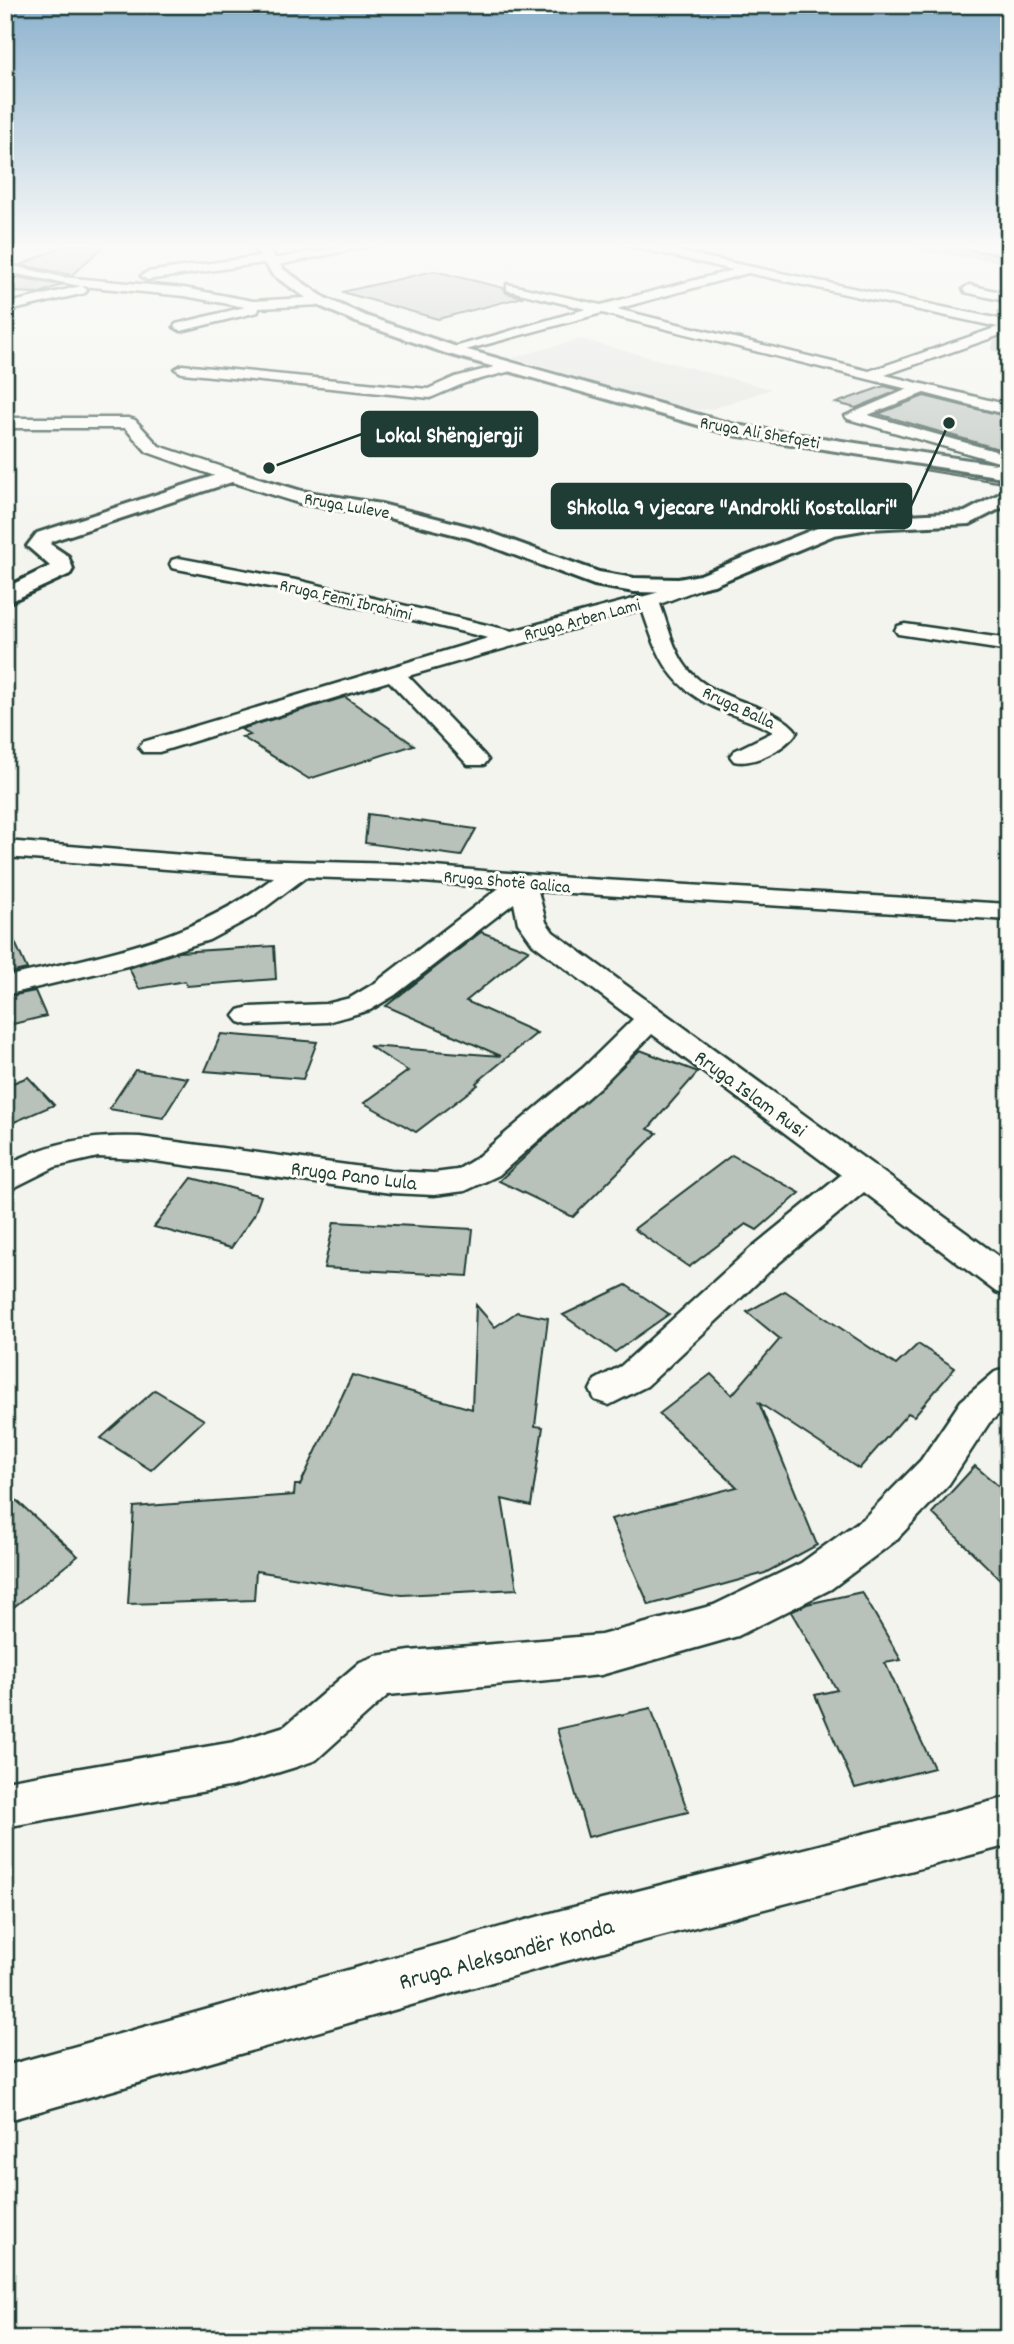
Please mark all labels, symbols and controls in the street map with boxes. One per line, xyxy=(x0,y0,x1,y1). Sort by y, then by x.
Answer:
callout: Lokal Shëngjergji xyxy=(362,412,537,456)
street label: Rruga Ali Shefqeti xyxy=(698,412,822,457)
text: Lokal Shëngjergji xyxy=(376,421,523,454)
callout: Shkolla 9 vjecare "Androkli Kostallari" xyxy=(552,484,911,528)
street label: Rruga Luleve xyxy=(302,488,391,527)
text: Shkolla 9 vjecare "Androkli Kostallari" xyxy=(567,493,897,526)
street label: Rruga Femi Ibrahimi xyxy=(277,574,414,629)
street label: Rruga Arben Lami xyxy=(522,594,644,649)
street label: Rruga Balla xyxy=(697,682,779,737)
street label: Rruga Shotë Galica xyxy=(442,865,572,902)
street label: Rruga Islam Rusi xyxy=(687,1044,812,1147)
street label: Rruga Pano Lula xyxy=(289,1155,419,1201)
street label: Rruga Aleksandër Konda xyxy=(396,1911,619,2001)

